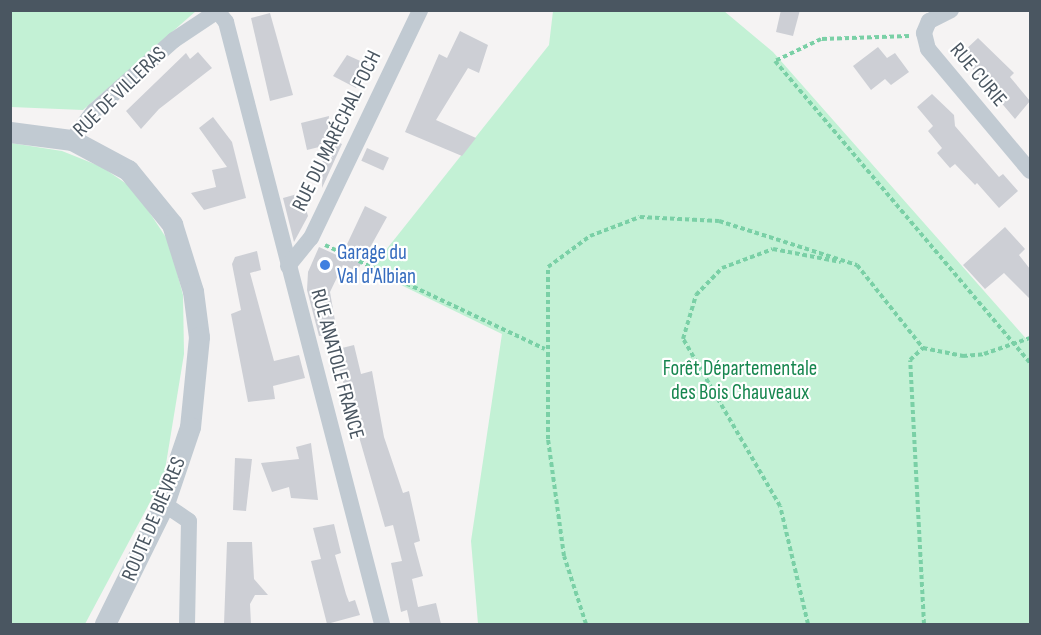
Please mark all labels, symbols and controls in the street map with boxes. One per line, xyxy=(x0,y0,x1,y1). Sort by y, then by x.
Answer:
street label: RUE CURIE xyxy=(944,38,1012,112)
street label: RUE DE VILLERAS xyxy=(68,41,172,143)
street label: RUE DU MARÉCHAL FOCH xyxy=(287,47,387,215)
place label: Garage du Val d'Albian xyxy=(337,240,416,290)
marker: Garage du Val d'Albian xyxy=(318,258,332,272)
street label: RUE ANATOLE FRANCE xyxy=(305,286,369,442)
park label: Forêt Départementale des Bois Chauveaux xyxy=(663,356,817,406)
street label: ROUTE DE BIÈVRES xyxy=(117,453,191,585)

